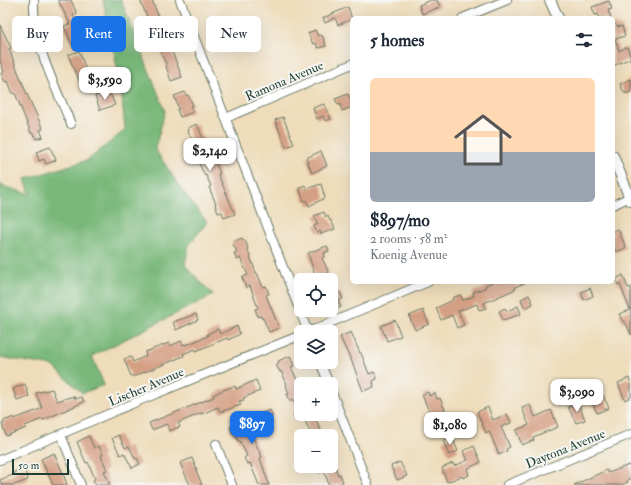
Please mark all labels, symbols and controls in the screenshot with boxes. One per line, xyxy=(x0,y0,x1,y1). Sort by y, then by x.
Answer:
chip: Buy xyxy=(12,16,63,52)
chip: Rent xyxy=(71,16,126,52)
chip: Filters xyxy=(134,16,198,52)
chip: New xyxy=(206,16,261,52)
icon: filters xyxy=(573,29,595,51)
text: 5 homes xyxy=(370,30,424,51)
street label: Ramona Avenue xyxy=(243,57,326,105)
pin: $3,590 xyxy=(72,67,138,101)
text: $3,590 xyxy=(88,72,122,88)
icon: home xyxy=(447,104,519,176)
pin: $2,140 xyxy=(177,138,243,172)
text: $2,140 xyxy=(192,143,228,159)
text: $897/mo xyxy=(370,210,430,231)
text: 2 rooms · 58 m² xyxy=(370,231,448,247)
text: Koenig Avenue xyxy=(370,247,448,263)
map controls xyxy=(294,273,338,473)
button: locate xyxy=(294,273,338,317)
button: layers xyxy=(294,325,338,369)
street label: Lischer Avenue xyxy=(106,364,187,410)
button: + xyxy=(294,377,338,421)
pin: $3,090 xyxy=(544,379,610,413)
text: $3,090 xyxy=(559,384,595,400)
pin: $897 xyxy=(228,411,276,445)
pin: $1,080 xyxy=(417,412,483,446)
text: $897 xyxy=(239,416,265,432)
text: $1,080 xyxy=(433,417,467,433)
street label: Daytona Avenue xyxy=(523,425,608,473)
button: − xyxy=(294,429,338,473)
scale bar xyxy=(12,457,69,476)
text: 50 m xyxy=(18,459,39,472)

